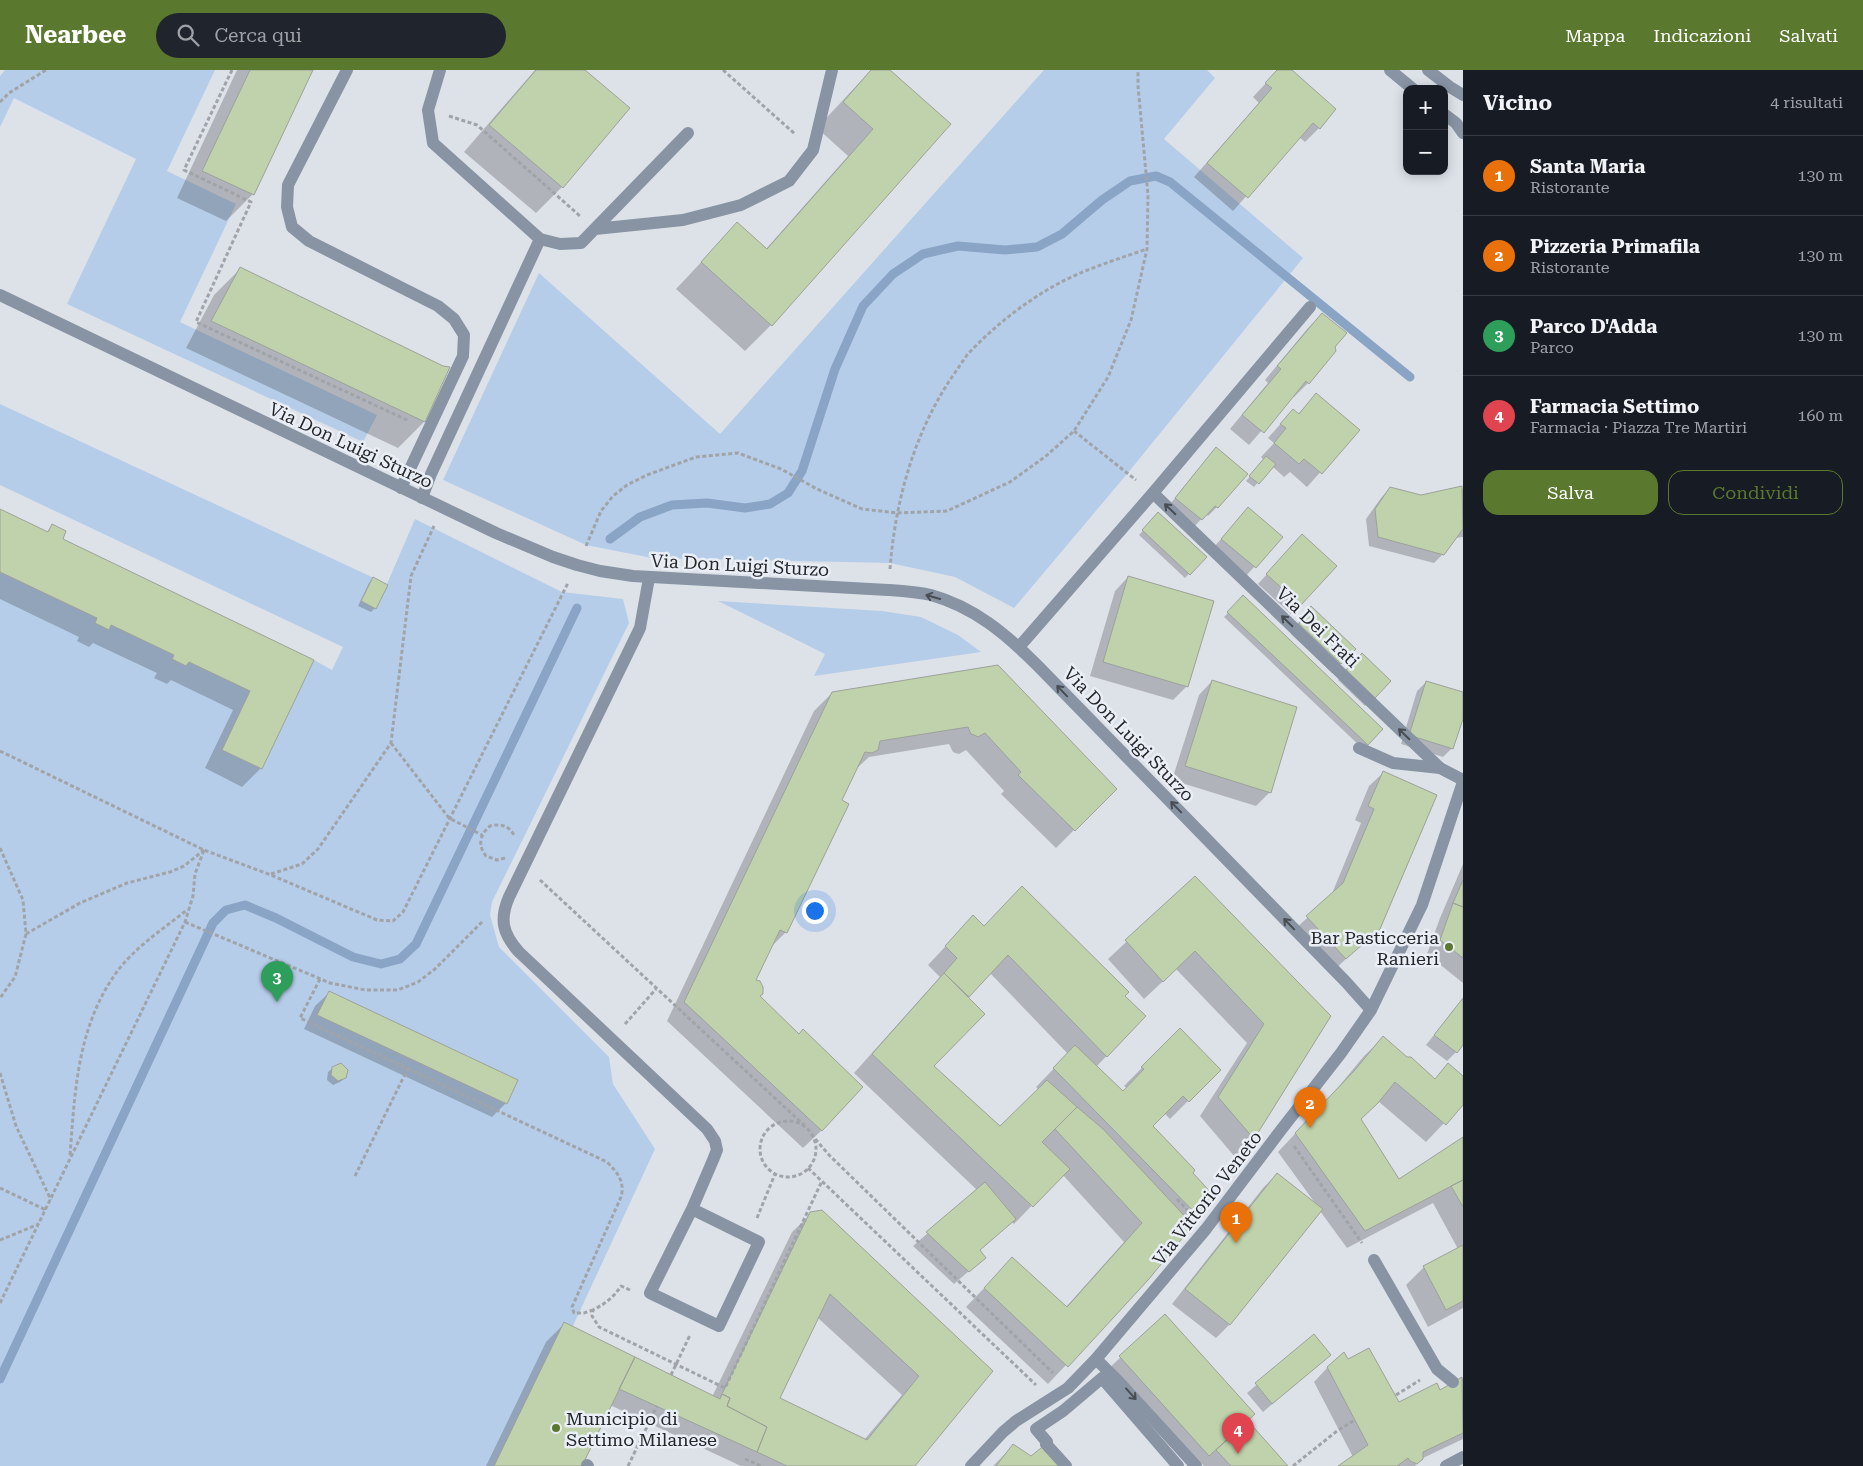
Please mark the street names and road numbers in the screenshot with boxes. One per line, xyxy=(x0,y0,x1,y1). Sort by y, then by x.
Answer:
street label: Via Don Luigi Sturzo xyxy=(266,398,436,492)
street label: Via Don Luigi Sturzo xyxy=(650,550,830,580)
street label: Via Dei Frati xyxy=(1272,582,1364,672)
street label: Via Don Luigi Sturzo xyxy=(1059,663,1199,805)
street label: Via Vittorio Veneto xyxy=(1148,1127,1266,1269)

